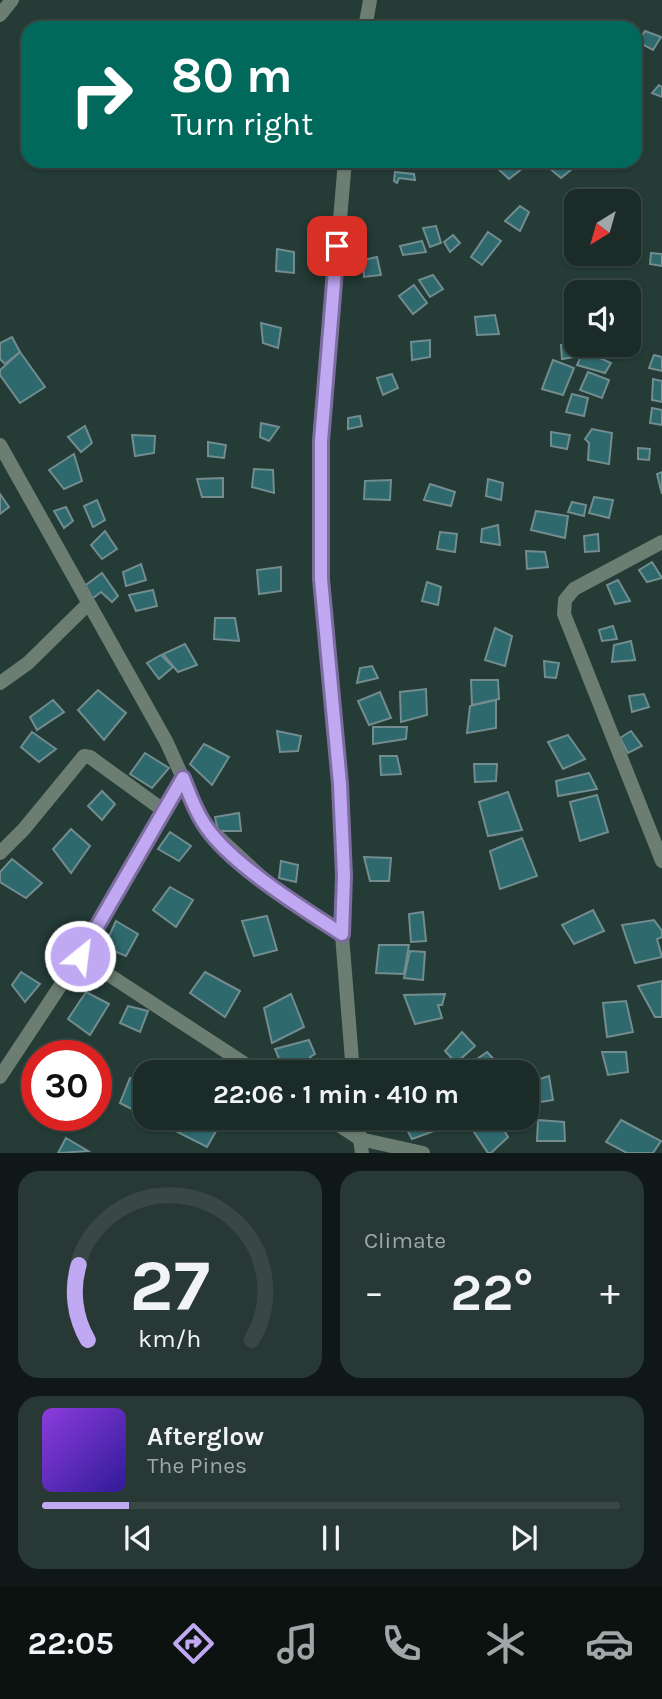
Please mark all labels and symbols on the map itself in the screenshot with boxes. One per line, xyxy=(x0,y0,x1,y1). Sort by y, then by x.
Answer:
north arrow xyxy=(564,189,640,266)
pin xyxy=(307,216,367,276)
position arrow xyxy=(43,919,117,993)
speed limit sign: 30 xyxy=(21,1040,112,1131)

